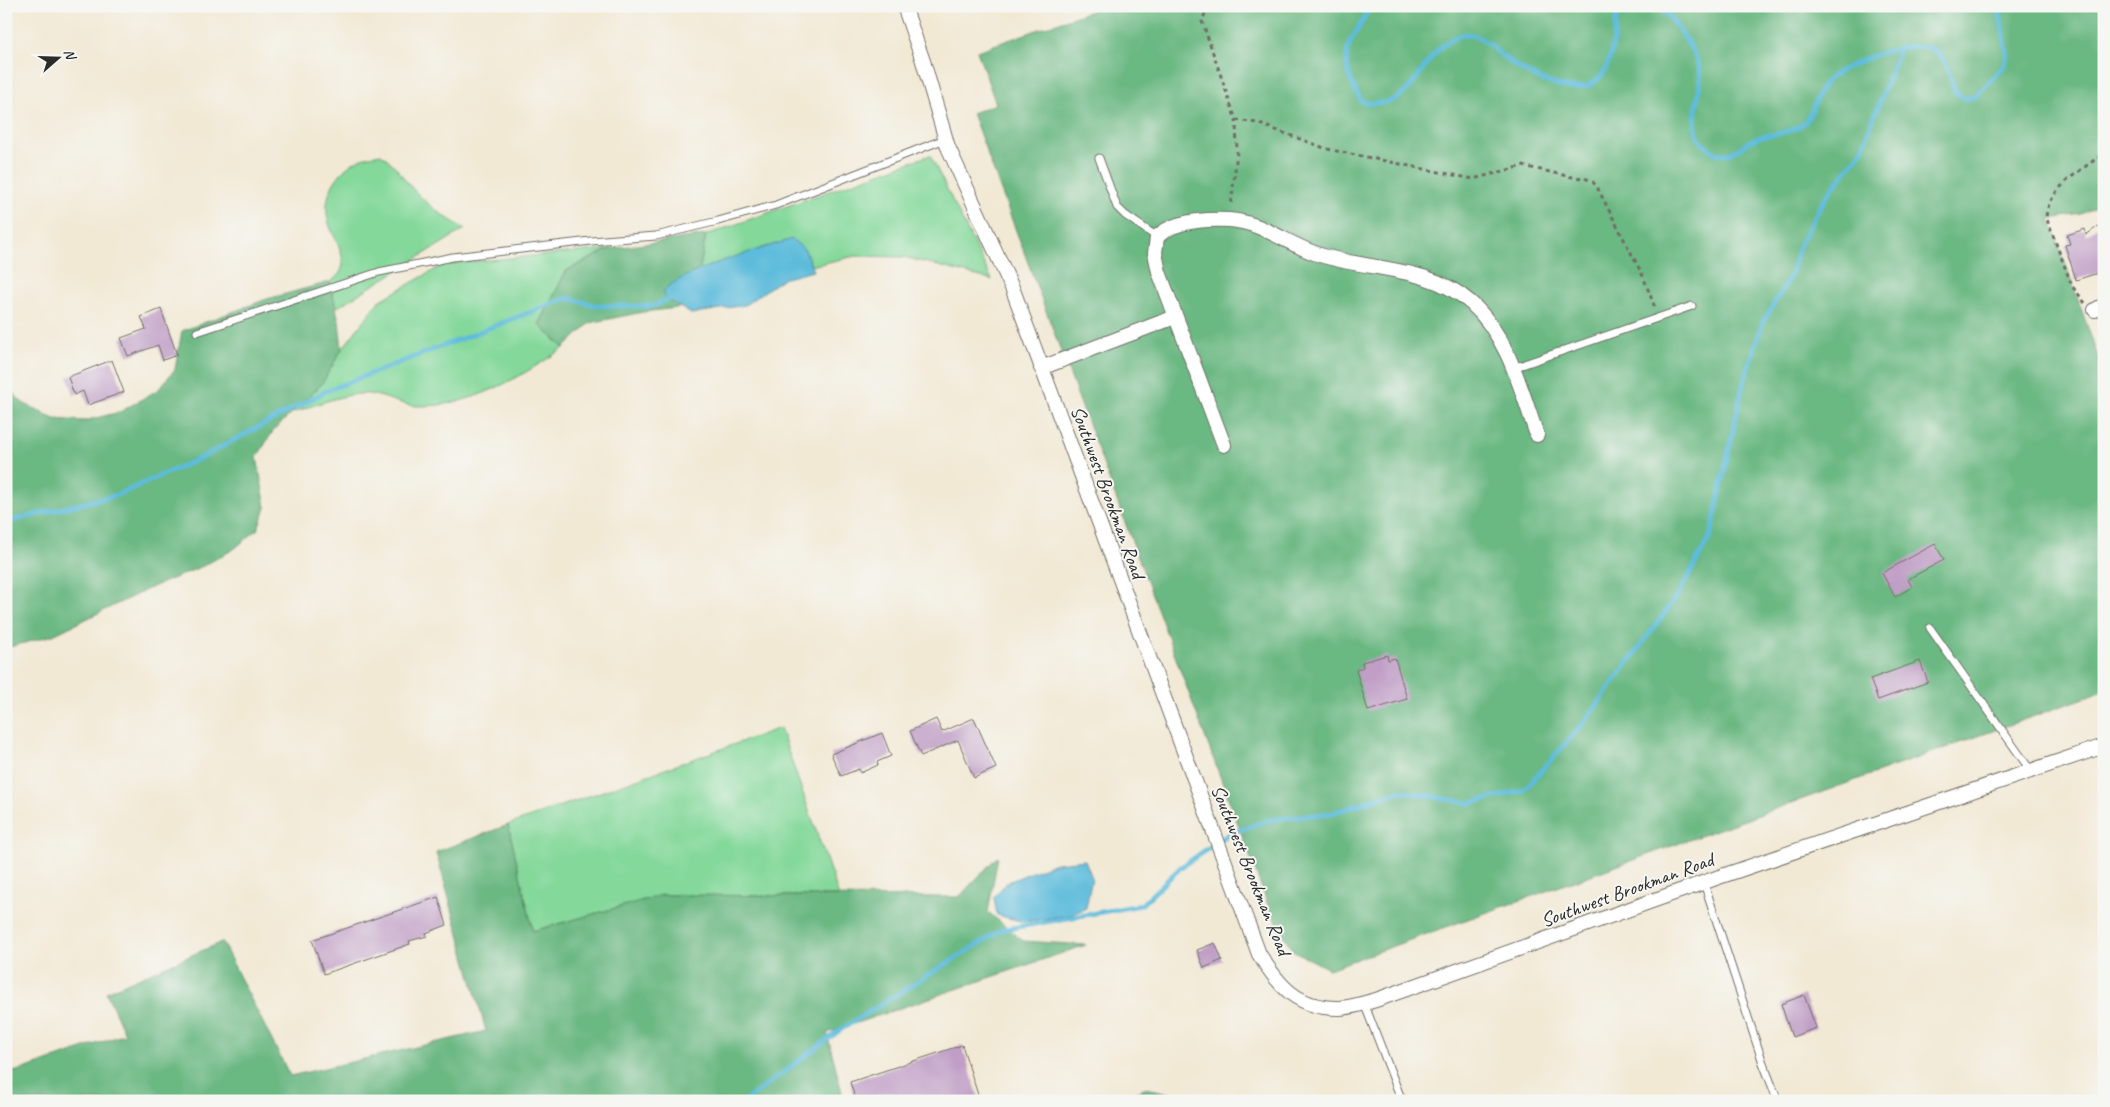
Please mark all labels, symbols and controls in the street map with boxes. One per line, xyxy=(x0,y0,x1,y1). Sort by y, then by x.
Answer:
north arrow xyxy=(32,32,82,82)
text: N xyxy=(60,47,80,63)
street label: Southwest Brookman Road xyxy=(1065,402,1152,585)
street label: Southwest Brookman Road xyxy=(1205,781,1298,962)
street label: Southwest Brookman Road xyxy=(1537,846,1720,933)

